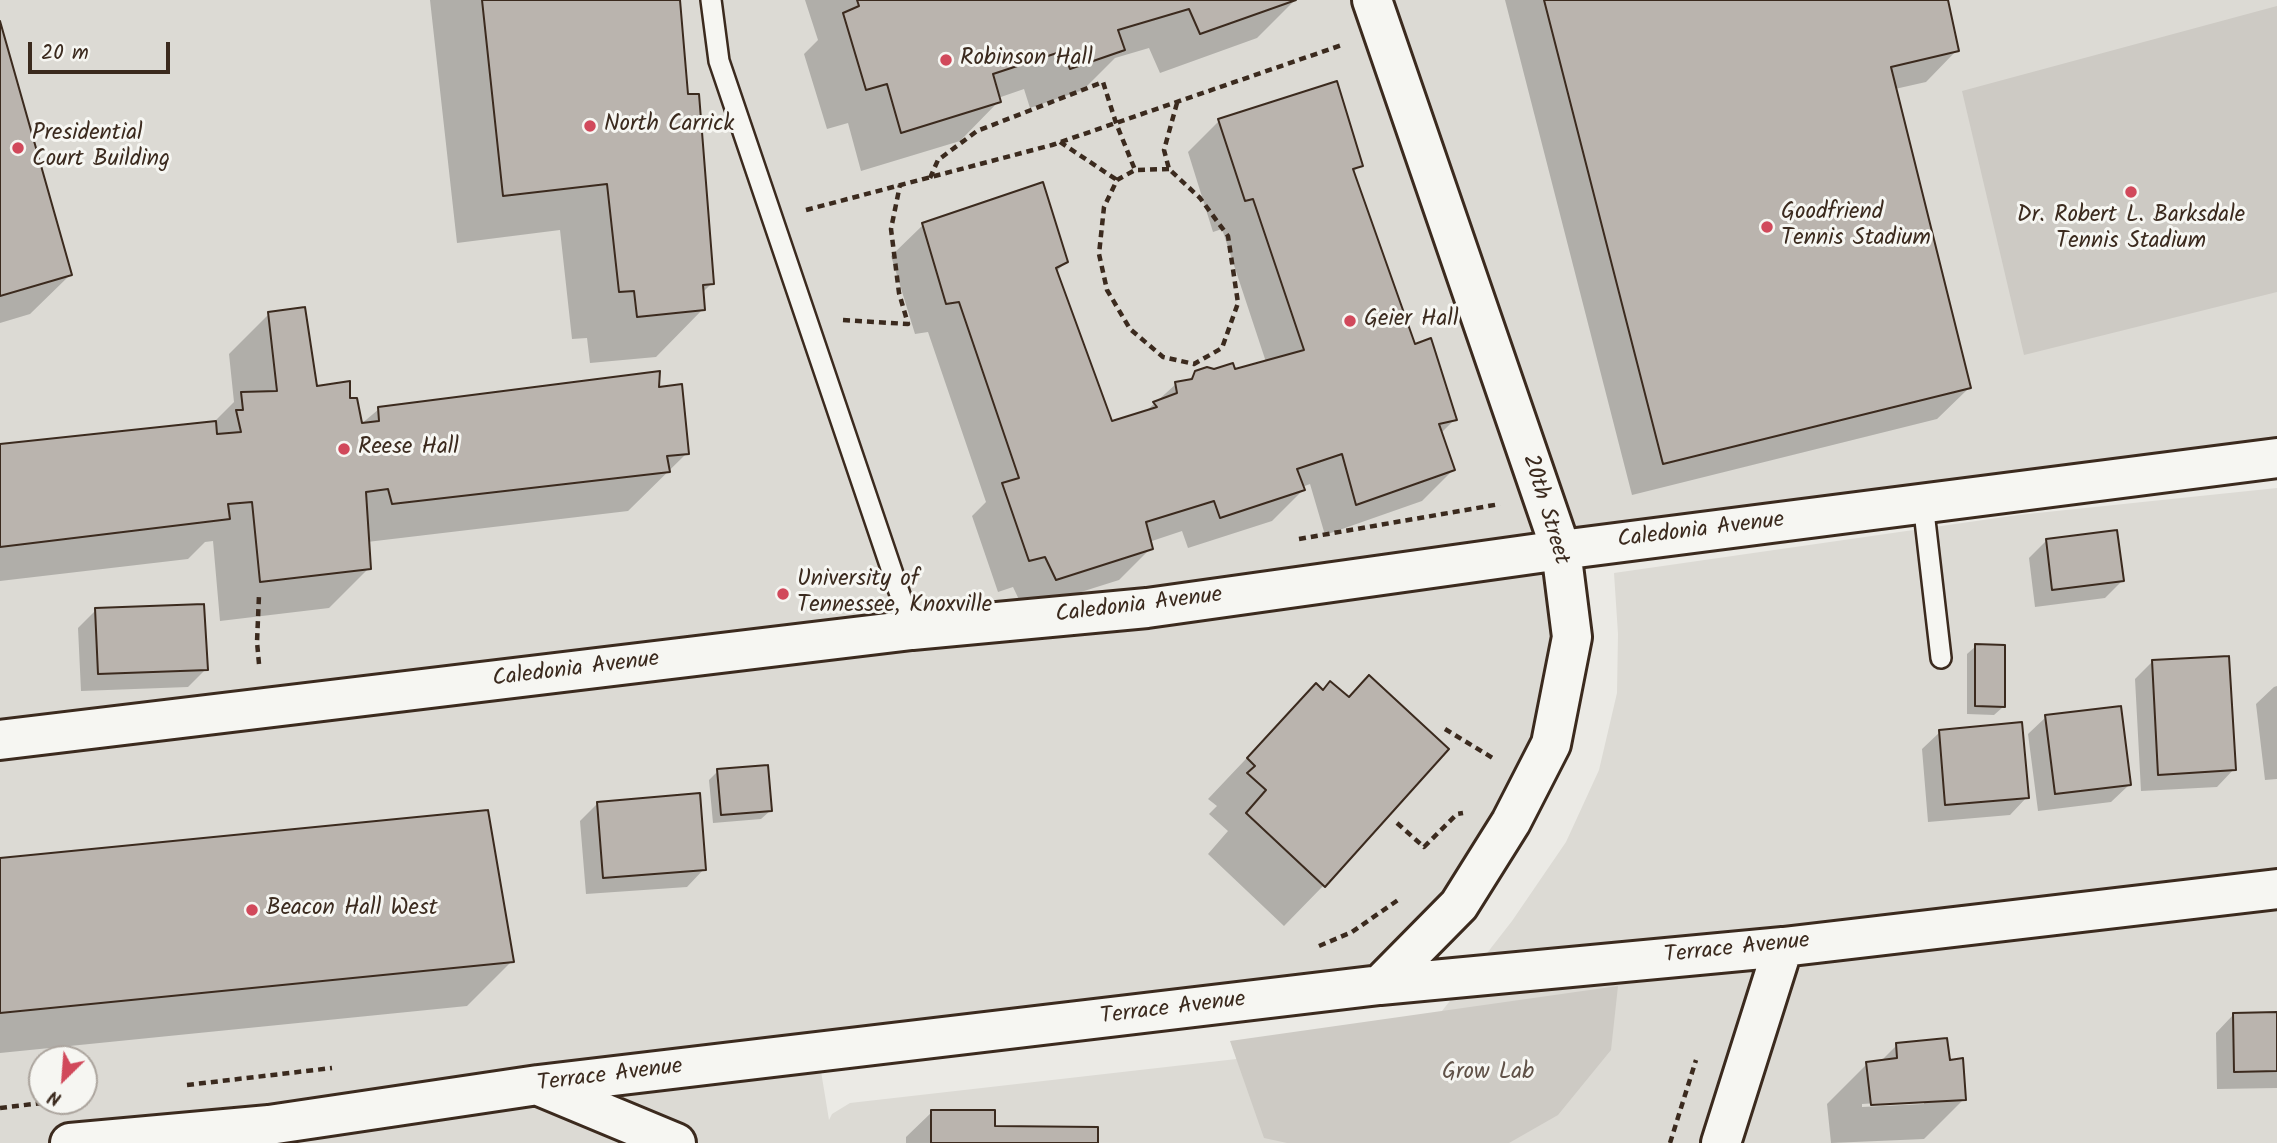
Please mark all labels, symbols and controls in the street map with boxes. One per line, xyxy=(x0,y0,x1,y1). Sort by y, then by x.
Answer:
scale bar xyxy=(32,28,173,72)
text: 20 m xyxy=(41,37,89,70)
place label: Robinson Hall xyxy=(960,46,1093,74)
marker: Robinson Hall xyxy=(938,52,954,68)
place label: North Carrick xyxy=(604,112,734,140)
marker: North Carrick xyxy=(582,118,598,134)
place label: Presidential Court Building xyxy=(32,121,170,175)
marker: Presidential Court Building xyxy=(10,140,26,156)
marker: Dr. Robert L. Barksdale Tennis Stadium xyxy=(2123,184,2139,200)
place label: Goodfriend Tennis Stadium xyxy=(1781,200,1931,254)
place label: Dr. Robert L. Barksdale Tennis Stadium xyxy=(2017,203,2245,257)
marker: Goodfriend Tennis Stadium xyxy=(1759,219,1775,235)
place label: Geier Hall xyxy=(1364,307,1459,335)
marker: Geier Hall xyxy=(1342,313,1358,329)
place label: Reese Hall xyxy=(358,435,459,463)
marker: Reese Hall xyxy=(336,441,352,457)
street label: 20th Street xyxy=(1514,452,1574,568)
street label: Caledonia Avenue xyxy=(1616,508,1786,556)
place label: University of Tennessee, Knoxville xyxy=(797,567,992,621)
street label: Caledonia Avenue xyxy=(1054,583,1224,631)
marker: University of Tennessee, Knoxville xyxy=(775,586,791,602)
street label: Caledonia Avenue xyxy=(491,647,661,695)
place label: Beacon Hall West xyxy=(266,896,438,924)
marker: Beacon Hall West xyxy=(244,902,260,918)
street label: Terrace Avenue xyxy=(1663,929,1811,971)
street label: Terrace Avenue xyxy=(1099,987,1247,1033)
north arrow xyxy=(28,1045,98,1115)
street label: Terrace Avenue xyxy=(536,1054,684,1100)
park label: Grow Lab xyxy=(1442,1060,1534,1088)
text: N xyxy=(43,1081,67,1113)

